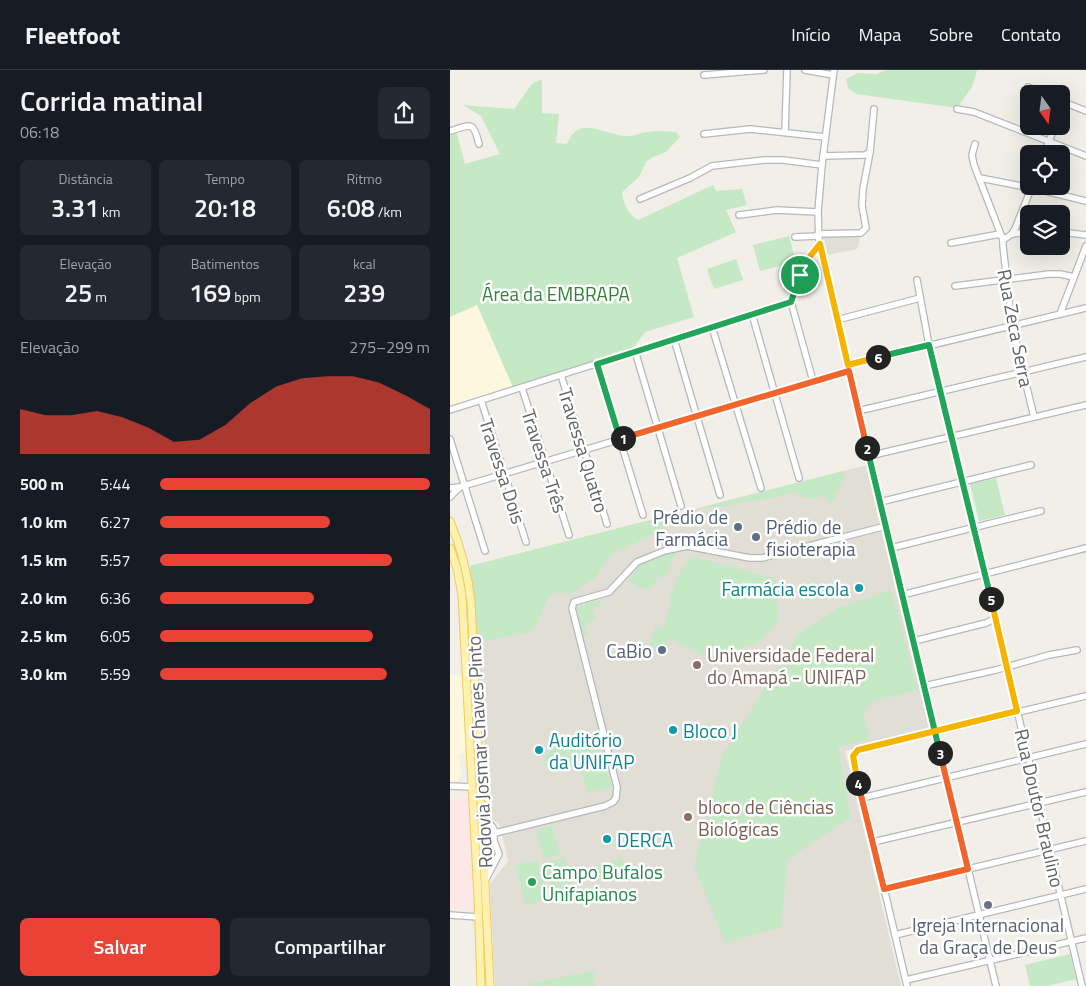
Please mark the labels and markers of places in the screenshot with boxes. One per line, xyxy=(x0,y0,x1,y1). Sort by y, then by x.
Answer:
pin xyxy=(779,254,821,296)
pin: 6 xyxy=(866,344,890,370)
pin: 1 xyxy=(610,426,636,450)
pin: 2 xyxy=(854,436,880,460)
place label: Prédio de Farmácia xyxy=(653,502,728,553)
place label: Prédio de fisioterapia xyxy=(766,512,856,563)
marker: Prédio de Farmácia xyxy=(732,521,744,533)
marker: Prédio de fisioterapia xyxy=(750,531,762,543)
place label: Farmácia escola xyxy=(721,574,849,603)
marker: Farmácia escola xyxy=(853,582,865,594)
pin: 5 xyxy=(978,586,1004,612)
place label: CaBio xyxy=(606,636,652,665)
place label: Universidade Federal do Amapá - UNIFAP xyxy=(707,640,875,691)
marker: CaBio xyxy=(656,644,668,656)
marker: Universidade Federal do Amapá - UNIFAP xyxy=(691,659,703,671)
place label: Bloco J xyxy=(683,716,737,745)
marker: Bloco J xyxy=(667,724,679,736)
place label: Auditório da UNIFAP xyxy=(549,725,634,776)
pin: 3 xyxy=(928,740,952,766)
marker: Auditório da UNIFAP xyxy=(533,744,545,756)
pin: 4 xyxy=(846,770,870,796)
place label: bloco de Ciências Biológicas xyxy=(698,792,834,843)
marker: bloco de Ciências Biológicas xyxy=(682,811,694,823)
place label: DERCA xyxy=(617,825,673,854)
marker: DERCA xyxy=(601,833,613,845)
place label: Campo Bufalos Unifapianos xyxy=(542,857,663,908)
marker: Campo Bufalos Unifapianos xyxy=(526,876,538,888)
marker: Igreja Internacional da Graça de Deus xyxy=(982,899,994,911)
place label: Igreja Internacional da Graça de Deus xyxy=(912,910,1064,961)

